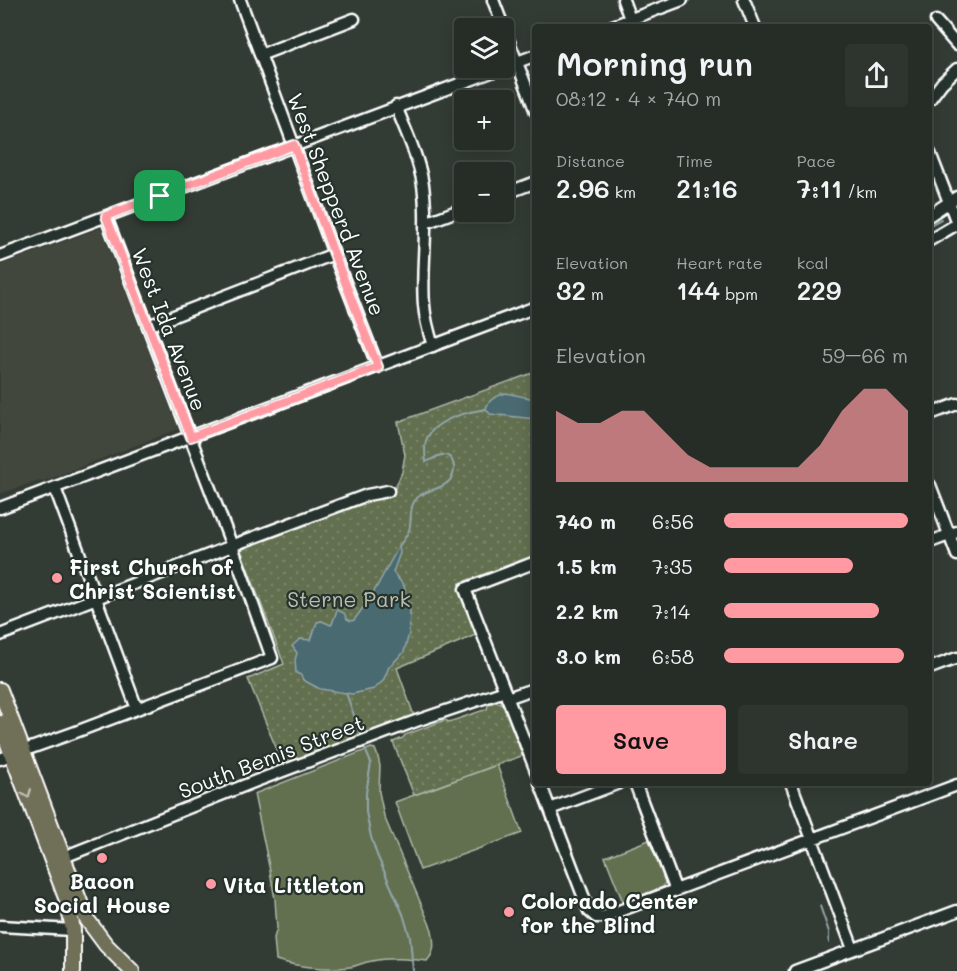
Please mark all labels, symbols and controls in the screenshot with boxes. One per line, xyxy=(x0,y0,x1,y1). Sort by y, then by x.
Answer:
map controls xyxy=(454,18,514,222)
button: layers xyxy=(454,18,514,78)
text: Morning run xyxy=(556,41,753,84)
button: share xyxy=(845,44,908,107)
text: 08:12 · 4 × 740 m xyxy=(556,85,721,111)
street label: West Shepperd Avenue xyxy=(282,89,392,319)
button: + xyxy=(454,90,514,150)
text: Distance xyxy=(556,150,625,171)
text: Time xyxy=(676,150,713,171)
text: Pace xyxy=(797,150,836,171)
button: − xyxy=(454,162,514,222)
pin xyxy=(134,170,185,221)
text: 2.96 xyxy=(556,171,610,205)
text: 21:16 xyxy=(676,171,738,205)
text: 7:11 xyxy=(797,171,842,205)
icon: arrive xyxy=(143,179,176,212)
text: km xyxy=(610,181,636,202)
text: /km xyxy=(842,181,877,202)
street label: West Ida Avenue xyxy=(126,244,214,414)
text: Elevation xyxy=(556,252,628,273)
text: Heart rate xyxy=(676,252,763,273)
text: kcal xyxy=(797,252,829,273)
text: 32 xyxy=(556,273,586,307)
text: 144 xyxy=(676,273,720,307)
text: 229 xyxy=(797,273,841,307)
text: m xyxy=(586,283,604,304)
text: bpm xyxy=(720,283,758,304)
text: Elevation xyxy=(556,342,646,368)
text: 59–66 m xyxy=(822,342,908,368)
text: 740 m xyxy=(556,508,616,534)
text: 6:56 xyxy=(652,508,694,534)
place label: First Church of Christ Scientist xyxy=(69,553,236,604)
text: 1.5 km xyxy=(556,553,617,579)
text: 7:35 xyxy=(652,553,693,579)
marker: First Church of Christ Scientist xyxy=(50,571,64,585)
park label: Sterne Park xyxy=(287,585,411,612)
text: 2.2 km xyxy=(556,598,618,624)
text: 7:14 xyxy=(652,598,690,624)
text: 3.0 km xyxy=(556,643,621,669)
text: 6:58 xyxy=(652,643,694,669)
button: Save xyxy=(556,705,726,774)
button: Share xyxy=(738,705,908,774)
street label: South Bemis Street xyxy=(174,708,368,804)
one-way arrow xyxy=(20,787,32,798)
marker: Bacon Social House xyxy=(95,851,109,865)
place label: Bacon Social House xyxy=(34,867,170,918)
place label: Vita Littleton xyxy=(223,871,364,898)
marker: Vita Littleton xyxy=(204,877,218,891)
place label: Colorado Center for the Blind xyxy=(521,887,698,938)
marker: Colorado Center for the Blind xyxy=(502,905,516,919)

